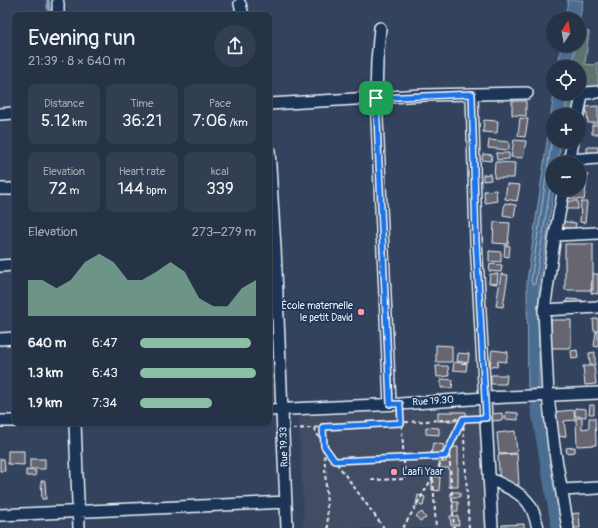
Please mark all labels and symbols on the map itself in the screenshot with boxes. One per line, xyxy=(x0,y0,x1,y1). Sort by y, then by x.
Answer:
north arrow xyxy=(546,12,586,52)
pin xyxy=(359,81,393,115)
place label: École maternelle le petit David xyxy=(281,299,353,324)
marker: École maternelle le petit David xyxy=(356,307,366,317)
street label: Rue 19.30 xyxy=(412,394,454,408)
street label: Rue 19.33 xyxy=(277,426,291,467)
place label: Laafi Yaar xyxy=(402,466,444,478)
marker: Laafi Yaar xyxy=(389,467,399,477)

